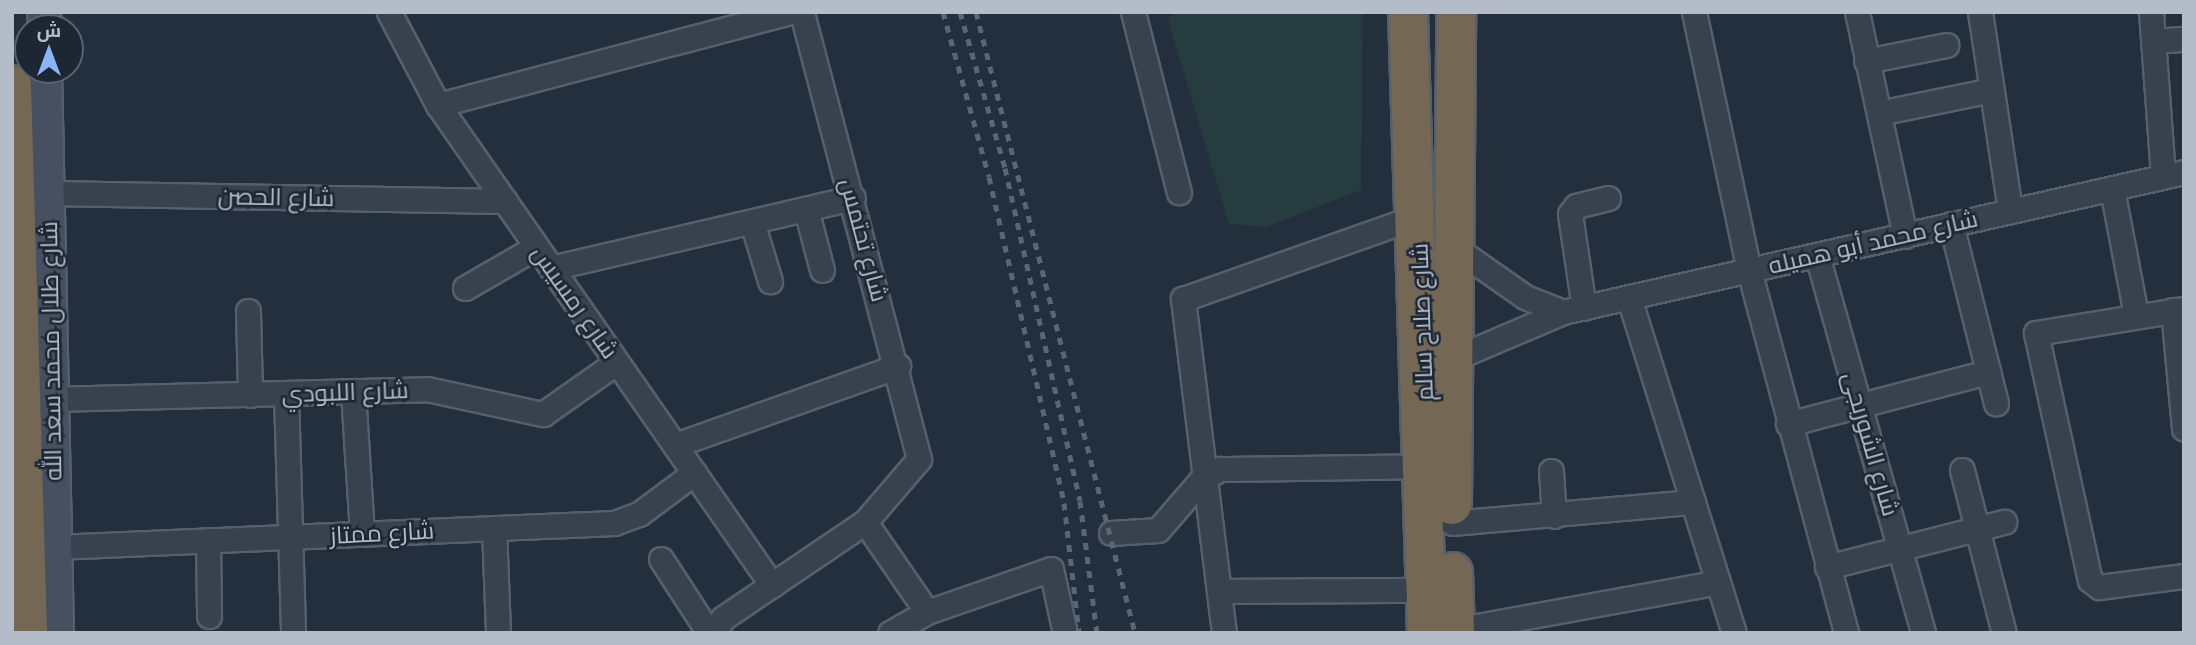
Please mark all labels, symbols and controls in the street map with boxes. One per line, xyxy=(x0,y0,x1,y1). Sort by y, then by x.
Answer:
north arrow xyxy=(14,14,84,84)
text: ش xyxy=(37,19,61,41)
street label: شارع تحتمس xyxy=(834,175,894,305)
street label: شارع الحصن xyxy=(217,182,335,212)
street label: شارع محمد أبو هميله xyxy=(1765,204,1981,280)
street label: شارع طلال محمد سعد الله xyxy=(34,221,68,481)
street label: شارع رمسيس xyxy=(525,240,625,364)
street label: شارع صلاح سالم xyxy=(1405,243,1439,401)
street label: شارع الشوربجى xyxy=(1837,369,1905,519)
street label: شارع اللبودي xyxy=(281,375,409,409)
street label: شارع ممتاز xyxy=(329,516,435,550)

